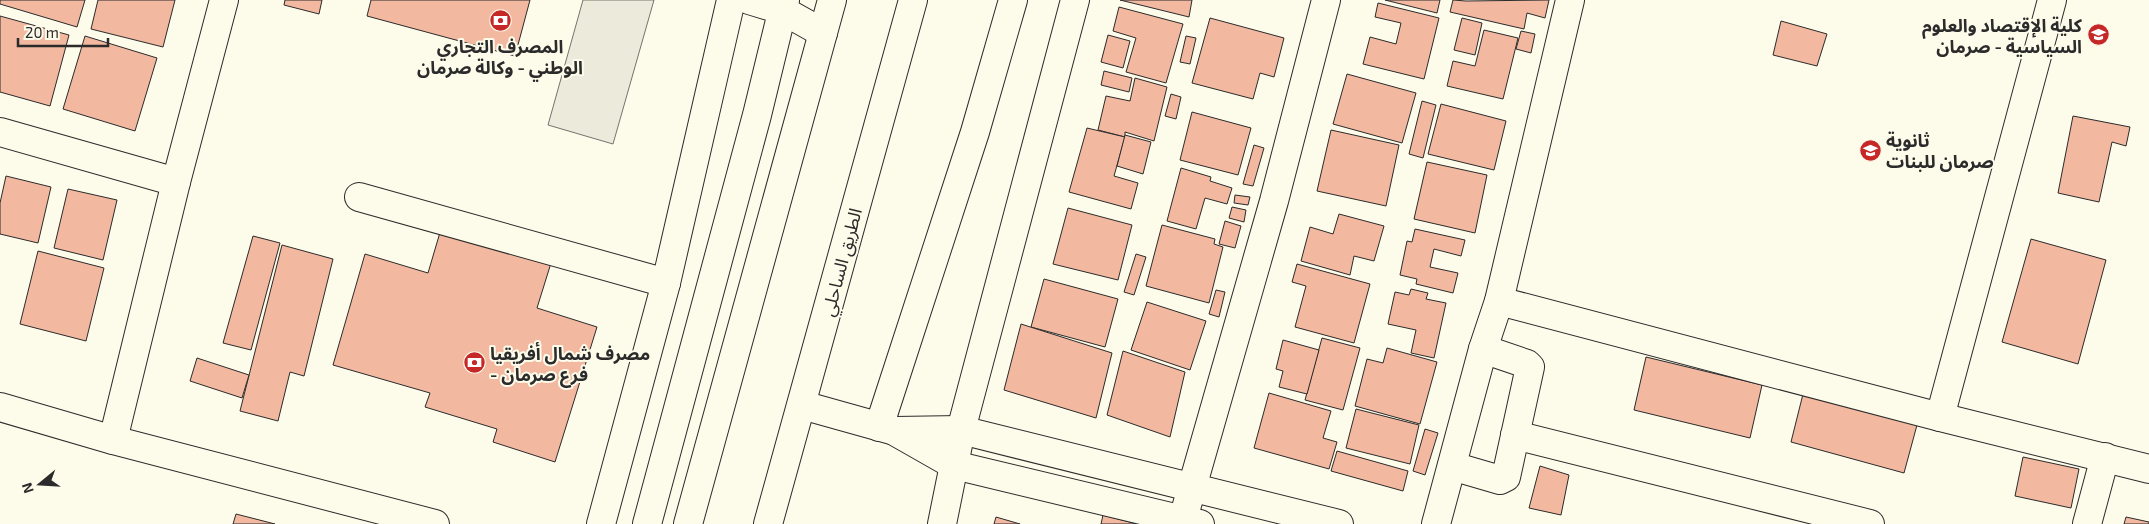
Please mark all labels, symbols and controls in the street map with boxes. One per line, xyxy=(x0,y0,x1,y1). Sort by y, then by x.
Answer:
bank icon: المصرف التجاري الوطني - وكالة صرمان xyxy=(488,9,512,33)
place label: كلية الإقتصاد والعلوم السياسية - صرمان xyxy=(1922,14,2083,58)
scale bar xyxy=(18,15,108,47)
text: 20 m xyxy=(25,23,59,41)
school or university icon: كلية الإقتصاد والعلوم السياسية - صرمان xyxy=(2086,23,2110,47)
place label: المصرف التجاري الوطني - وكالة صرمان xyxy=(417,35,583,82)
place label: ثانوية صرمان للبنات xyxy=(1886,129,1994,173)
school or university icon: ثانوية صرمان للبنات xyxy=(1858,138,1882,162)
street label: الطريق الساحلي xyxy=(816,206,869,319)
place label: مصرف شمال أفريقيا - فرع صرمان xyxy=(490,341,650,388)
bank icon: مصرف شمال أفريقيا - فرع صرمان xyxy=(462,351,486,375)
north arrow xyxy=(15,459,65,509)
text: N xyxy=(18,481,37,496)

